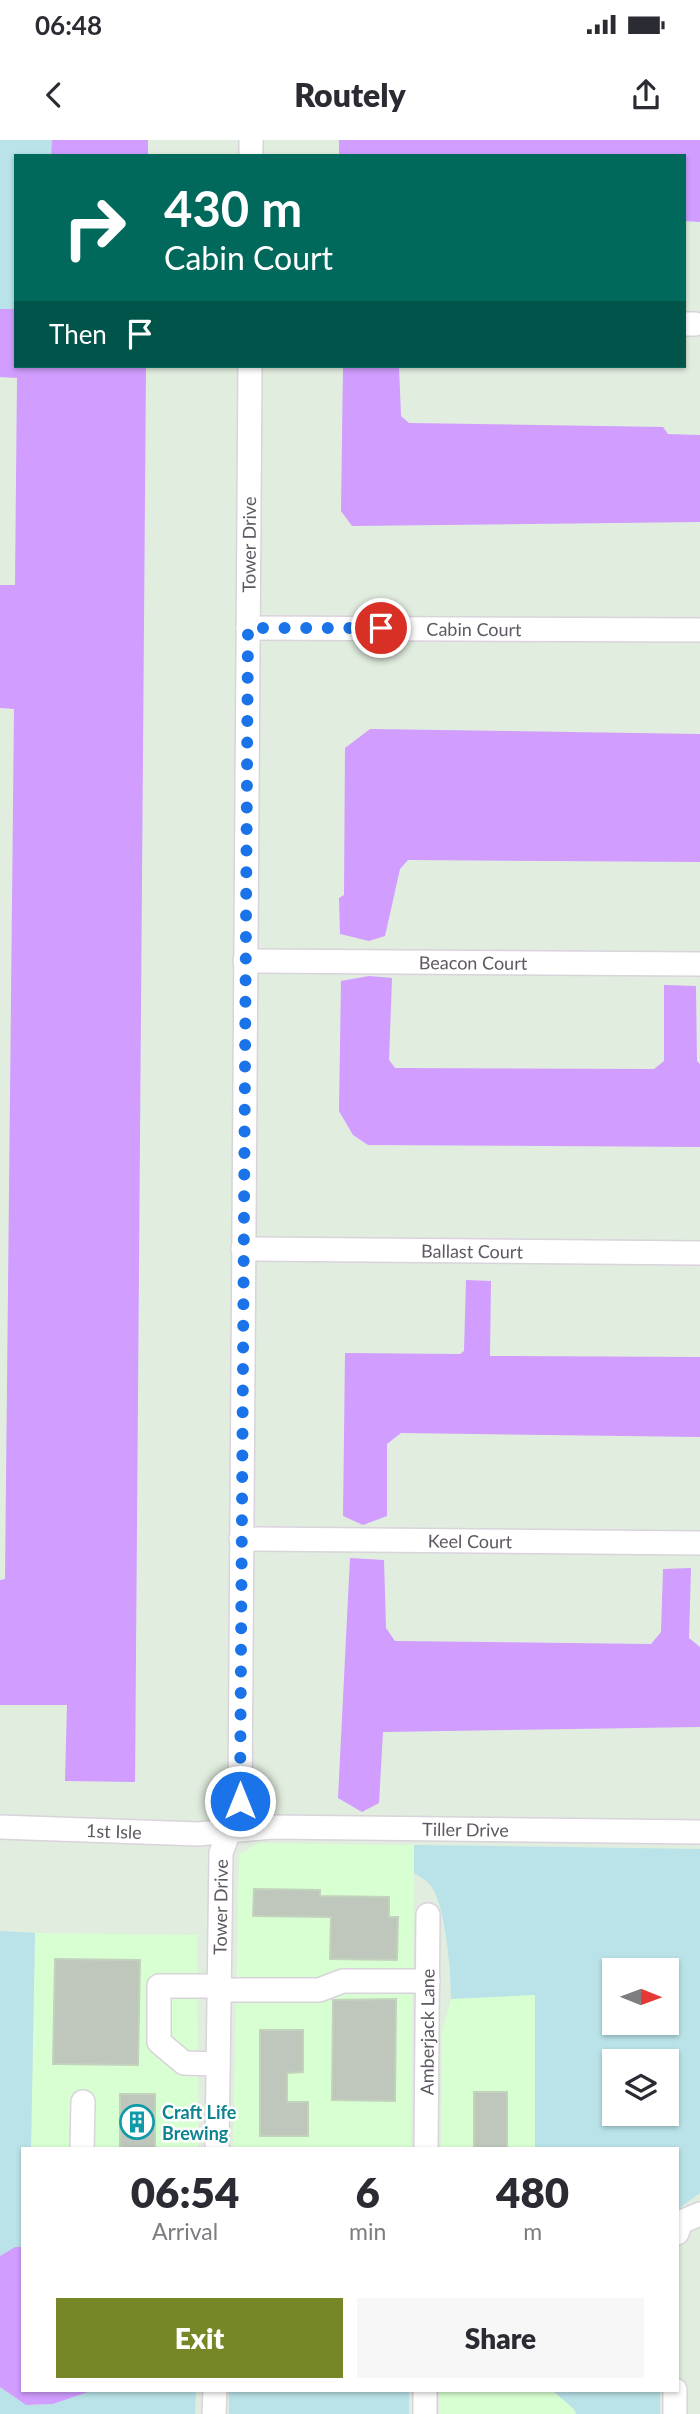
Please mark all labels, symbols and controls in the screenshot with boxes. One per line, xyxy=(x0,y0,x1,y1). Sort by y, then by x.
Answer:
text: 06:48 xyxy=(35,9,102,41)
text: Routely xyxy=(294,75,406,114)
icon: back xyxy=(35,76,73,114)
icon: share xyxy=(627,76,665,114)
text: 430 m xyxy=(164,179,302,237)
icon: right xyxy=(49,182,140,273)
text: Cabin Court xyxy=(164,238,333,277)
icon: arrive xyxy=(121,315,159,353)
text: Then xyxy=(49,318,107,350)
street label: Tower Drive xyxy=(237,496,260,592)
pin xyxy=(351,598,411,658)
icon: arrive xyxy=(362,609,400,647)
street label: Cabin Court xyxy=(426,618,522,640)
street label: Beacon Court xyxy=(419,951,528,974)
street label: Ballast Court xyxy=(421,1240,524,1262)
street label: Keel Court xyxy=(428,1530,513,1552)
position arrow xyxy=(203,1764,277,1838)
street label: Tiller Drive xyxy=(422,1818,509,1841)
street label: 1st Isle xyxy=(86,1819,142,1843)
street label: Tower Drive xyxy=(209,1859,232,1955)
north arrow xyxy=(602,1958,679,2035)
map controls xyxy=(602,1958,679,2126)
street label: Amberjack Lane xyxy=(415,1969,439,2095)
button: layers xyxy=(602,2049,679,2126)
place label: Craft Life Brewing xyxy=(162,2101,237,2144)
building icon: Craft Life Brewing xyxy=(118,2103,156,2141)
text: 06:54 xyxy=(131,2167,239,2217)
text: 6 xyxy=(356,2167,380,2217)
text: 480 xyxy=(496,2167,569,2217)
text: Arrival xyxy=(152,2217,218,2245)
text: min xyxy=(349,2217,386,2245)
text: m xyxy=(523,2217,542,2245)
button: Exit xyxy=(56,2298,343,2378)
button: Share xyxy=(357,2298,644,2378)

